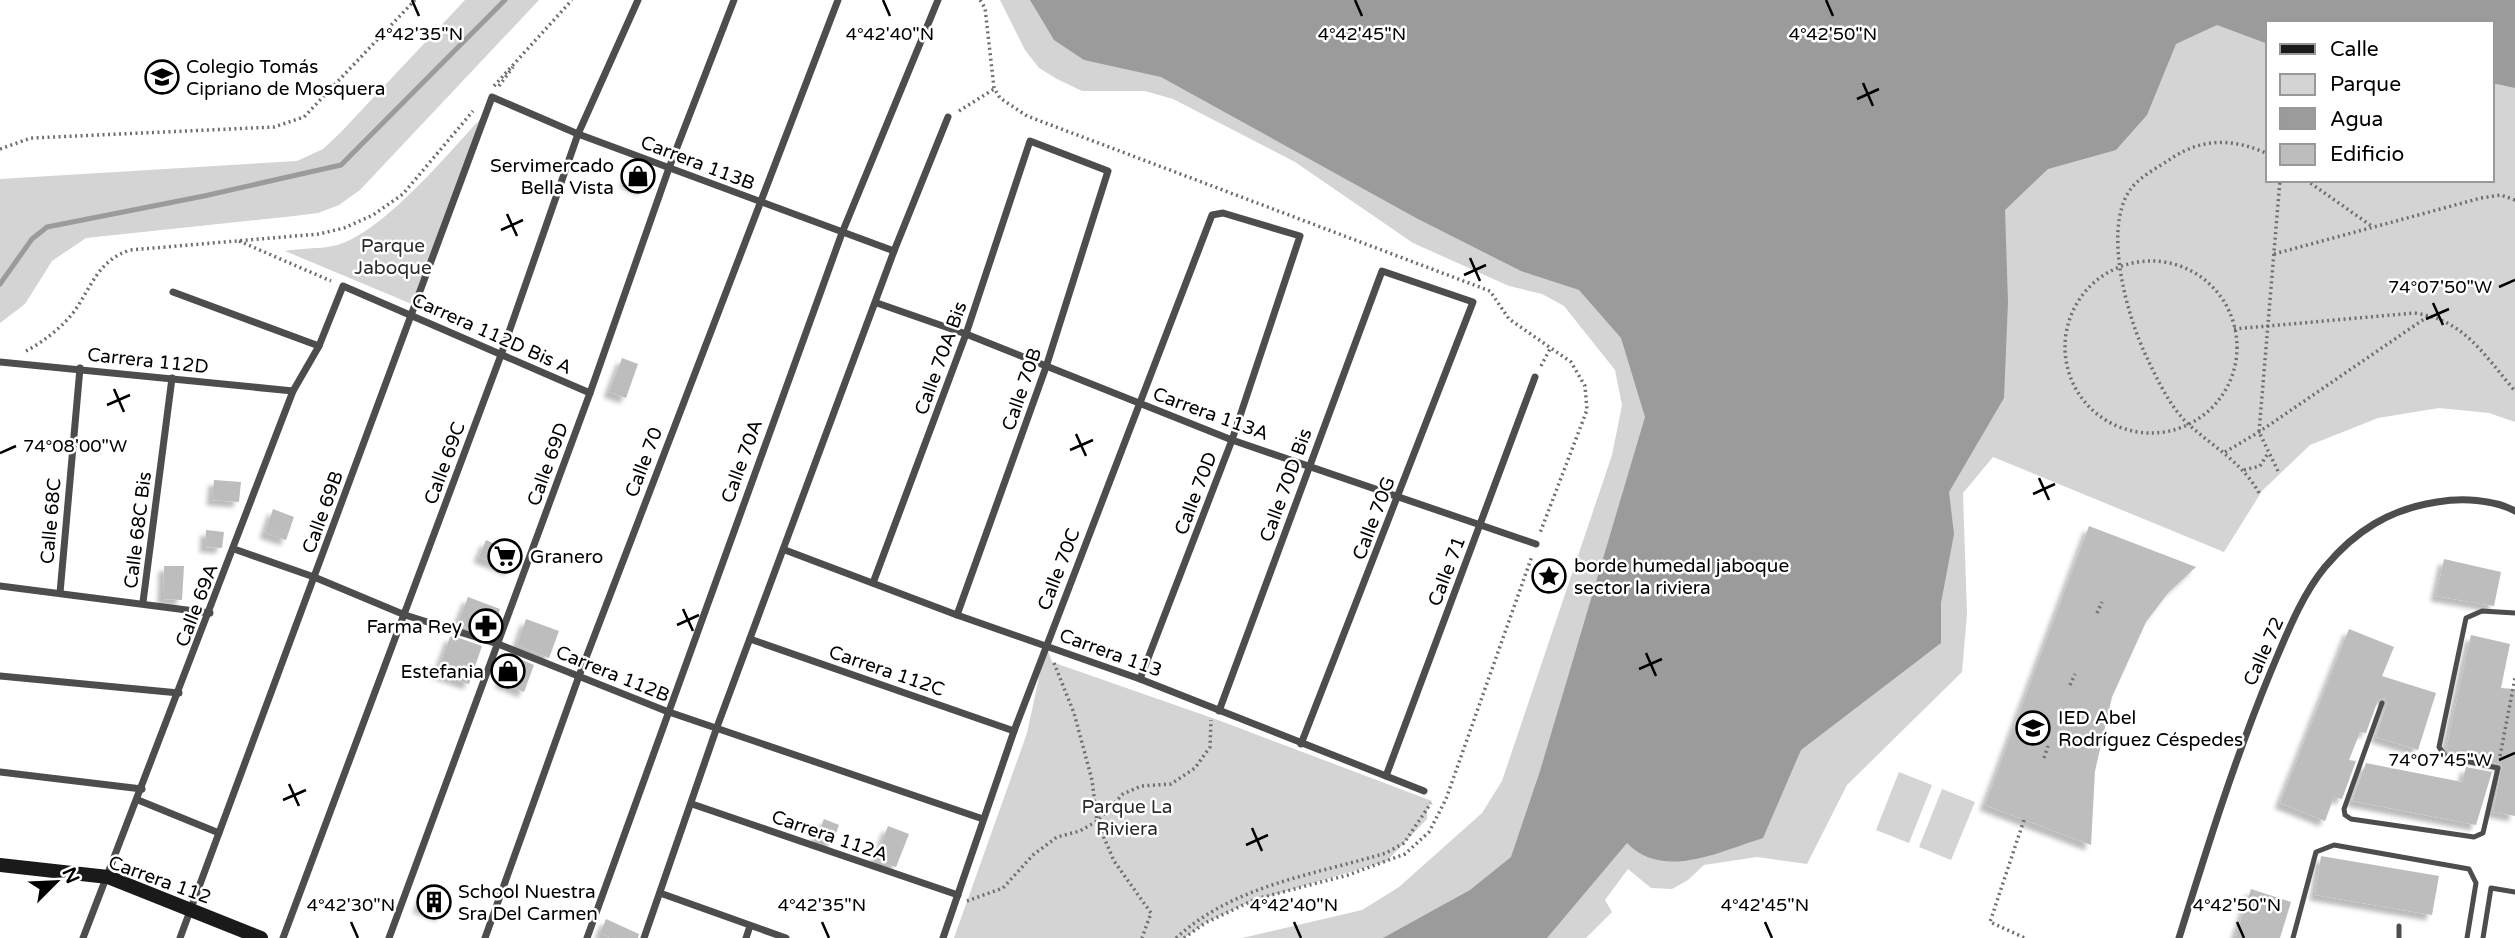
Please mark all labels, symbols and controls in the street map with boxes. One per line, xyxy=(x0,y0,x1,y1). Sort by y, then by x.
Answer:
legend xyxy=(2266,21,2494,182)
text: 4°42'35"N xyxy=(375,23,463,45)
text: 4°42'40"N xyxy=(846,23,934,45)
text: 4°42'45"N xyxy=(1318,23,1406,45)
text: 4°42'50"N xyxy=(1789,23,1877,45)
text: Calle xyxy=(2330,37,2379,62)
place label: Colegio Tomás Cipriano de Mosquera xyxy=(186,56,385,100)
school or university icon: Colegio Tomás Cipriano de Mosquera xyxy=(143,58,181,96)
text: Parque xyxy=(2330,72,2401,97)
text: Agua xyxy=(2330,107,2383,132)
street label: Carrera 113B xyxy=(637,131,758,195)
text: Edificio xyxy=(2330,142,2404,167)
place label: Servimercado Bella Vista xyxy=(490,155,614,199)
shop icon: Servimercado Bella Vista xyxy=(619,157,657,195)
park label: Parque Jaboque xyxy=(354,235,432,279)
text: 74°07'50"W xyxy=(2388,276,2492,298)
street label: Carrera 112D Bis A xyxy=(408,289,575,379)
street label: Calle 70A Bis xyxy=(910,299,972,418)
street label: Carrera 112D xyxy=(86,344,210,378)
street label: Calle 70B xyxy=(998,345,1046,434)
street label: Carrera 113A xyxy=(1150,383,1272,445)
street label: Calle 70A xyxy=(717,417,767,506)
street label: Calle 69C xyxy=(420,419,470,508)
street label: Calle 69D xyxy=(523,420,573,509)
street label: Calle 70 xyxy=(621,424,667,500)
street label: Calle 70D Bis xyxy=(1255,426,1317,545)
text: 74°08'00"W xyxy=(23,435,127,457)
street label: Calle 70D xyxy=(1170,449,1222,538)
street label: Calle 69B xyxy=(298,468,348,557)
street label: Calle 68C Bis xyxy=(120,470,156,590)
street label: Calle 70G xyxy=(1348,474,1400,563)
street label: Calle 68C xyxy=(36,477,66,565)
street label: Calle 70C xyxy=(1033,525,1085,613)
street label: Calle 71 xyxy=(1424,533,1470,609)
supermarket icon: Granero xyxy=(486,537,524,575)
place label: Granero xyxy=(530,546,603,568)
place label: borde humedal jaboque sector la riviera xyxy=(1574,555,1789,599)
place icon: borde humedal jaboque sector la riviera xyxy=(1530,557,1568,595)
street label: Calle 69A xyxy=(171,561,223,650)
pharmacy icon: Farma Rey xyxy=(467,607,505,645)
street label: Calle 72 xyxy=(2239,614,2289,689)
place label: Farma Rey xyxy=(366,616,462,638)
street label: Carrera 113 xyxy=(1056,624,1165,682)
street label: Carrera 112B xyxy=(553,641,673,707)
street label: Carrera 112C xyxy=(826,641,947,701)
shop icon: Estefania xyxy=(489,652,527,690)
place label: Estefania xyxy=(400,661,484,683)
place label: IED Abel Rodríguez Céspedes xyxy=(2058,707,2243,751)
school or university icon: IED Abel Rodríguez Céspedes xyxy=(2014,709,2052,747)
text: 74°07'45"W xyxy=(2388,749,2492,771)
park label: Parque La Riviera xyxy=(1082,796,1172,840)
street label: Carrera 112A xyxy=(769,806,891,866)
north arrow xyxy=(21,847,91,917)
street label: Carrera 112 xyxy=(105,851,214,909)
text: N xyxy=(57,864,84,887)
place label: School Nuestra Sra Del Carmen xyxy=(458,881,598,925)
building icon: School Nuestra Sra Del Carmen xyxy=(415,883,453,921)
text: 4°42'30"N xyxy=(307,894,395,916)
text: 4°42'35"N xyxy=(778,894,866,916)
text: 4°42'40"N xyxy=(1250,894,1338,916)
text: 4°42'45"N xyxy=(1721,894,1809,916)
text: 4°42'50"N xyxy=(2193,894,2281,916)

